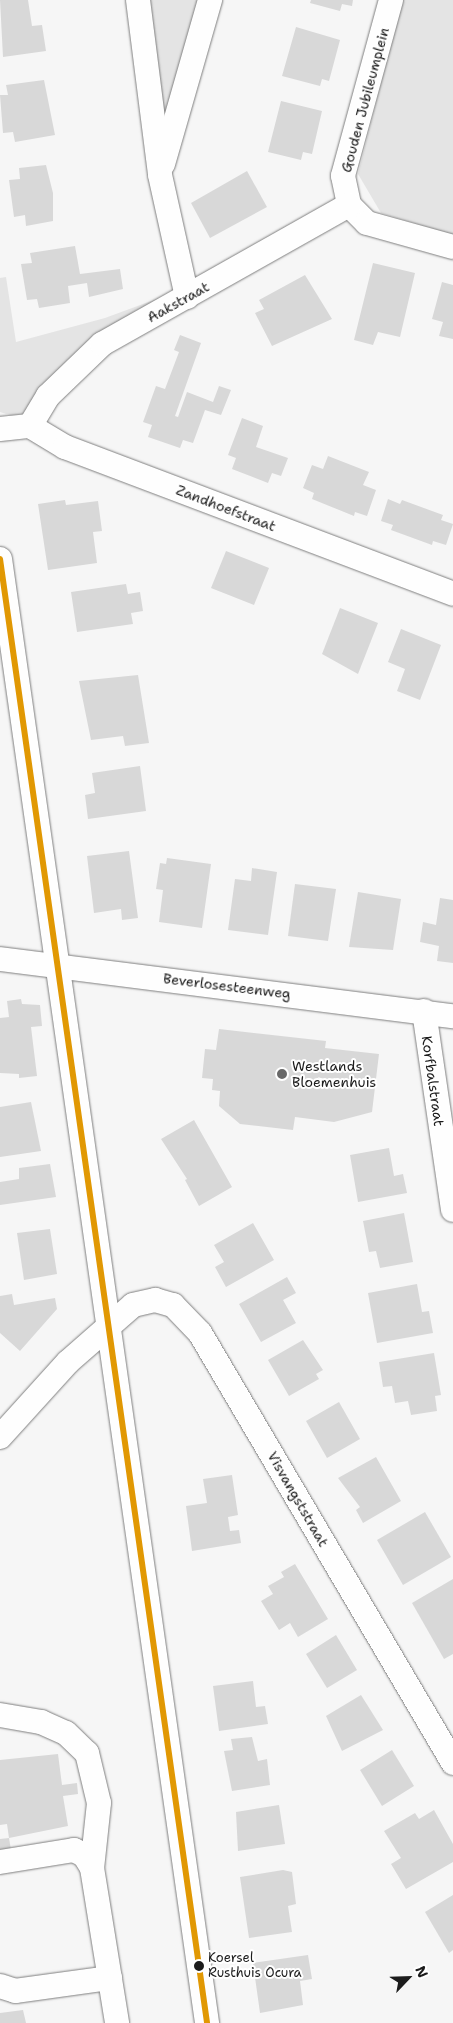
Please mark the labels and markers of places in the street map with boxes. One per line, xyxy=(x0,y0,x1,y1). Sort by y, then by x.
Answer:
place label: Westlands Bloemenhuis xyxy=(292,1058,376,1090)
marker: Westlands Bloemenhuis xyxy=(276,1068,288,1080)
place label: Koersel Rusthuis Ocura xyxy=(208,1951,302,1982)
marker: Koersel Rusthuis Ocura xyxy=(194,1961,204,1971)

